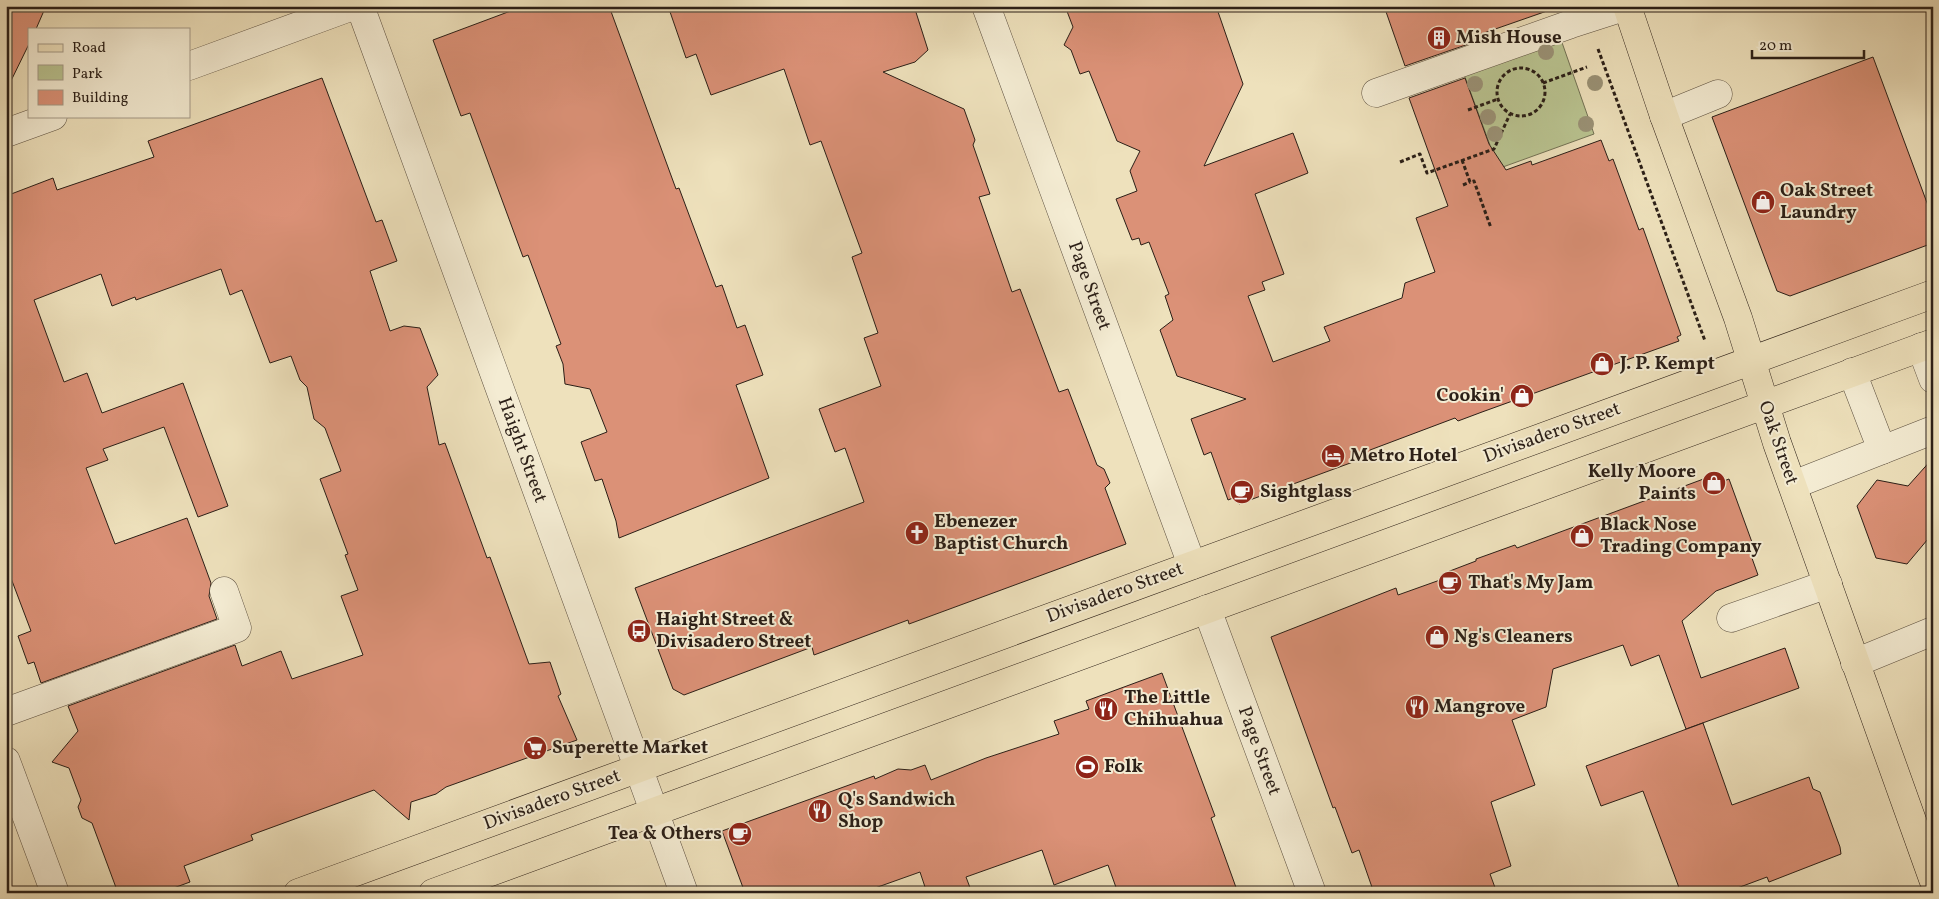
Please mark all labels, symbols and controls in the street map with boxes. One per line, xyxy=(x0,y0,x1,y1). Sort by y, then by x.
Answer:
building icon: Mish House xyxy=(1426,25,1452,51)
place label: Mish House xyxy=(1456,25,1562,51)
legend xyxy=(28,28,190,118)
scale bar xyxy=(1752,28,1864,60)
text: 20 m xyxy=(1759,36,1792,57)
text: Road xyxy=(72,38,106,59)
text: Park xyxy=(72,64,103,85)
text: Building xyxy=(72,88,129,109)
place label: Oak Street Laundry xyxy=(1780,178,1873,226)
shop icon: Oak Street Laundry xyxy=(1750,189,1776,215)
street label: Page Street xyxy=(1061,238,1117,334)
shop icon: J. P. Kempt xyxy=(1589,351,1615,377)
place label: J. P. Kempt xyxy=(1619,351,1715,377)
place label: Cookin' xyxy=(1436,383,1504,409)
shop icon: Cookin' xyxy=(1509,383,1535,409)
street label: Haight Street xyxy=(491,393,553,507)
street label: Divisadero Street xyxy=(1480,396,1625,470)
street label: Oak Street xyxy=(1751,397,1805,489)
hotel icon: Metro Hotel xyxy=(1320,443,1346,469)
place label: Metro Hotel xyxy=(1350,443,1457,469)
place label: Kelly Moore Paints xyxy=(1588,459,1696,507)
shop icon: Kelly Moore Paints xyxy=(1701,470,1727,496)
cafe icon: Sightglass xyxy=(1229,479,1255,505)
place label: Sightglass xyxy=(1260,479,1352,505)
place label: Ebenezer Baptist Church xyxy=(934,509,1068,557)
place label: Black Nose Trading Company xyxy=(1600,512,1762,560)
church icon: Ebenezer Baptist Church xyxy=(904,520,930,546)
shop icon: Black Nose Trading Company xyxy=(1569,523,1595,549)
street label: Divisadero Street xyxy=(1043,556,1188,630)
cafe icon: That's My Jam xyxy=(1437,570,1463,596)
place label: That's My Jam xyxy=(1468,570,1593,596)
place label: Haight Street & Divisadero Street xyxy=(656,607,811,655)
bus stop icon: Haight Street & Divisadero Street xyxy=(626,618,652,644)
shop icon: Ng's Cleaners xyxy=(1424,624,1450,650)
place label: Ng's Cleaners xyxy=(1454,624,1573,650)
place label: The Little Chihuahua xyxy=(1124,685,1223,733)
restaurant icon: Mangrove xyxy=(1404,694,1430,720)
place label: Mangrove xyxy=(1434,694,1526,720)
restaurant icon: The Little Chihuahua xyxy=(1093,696,1119,722)
street label: Page Street xyxy=(1231,703,1287,799)
supermarket icon: Superette Market xyxy=(522,735,548,761)
place label: Superette Market xyxy=(552,735,708,761)
sports icon: Folk xyxy=(1074,754,1100,780)
place label: Folk xyxy=(1104,754,1143,780)
street label: Divisadero Street xyxy=(480,763,625,837)
place label: Q's Sandwich Shop xyxy=(838,787,955,835)
restaurant icon: Q's Sandwich Shop xyxy=(807,798,833,824)
place label: Tea & Others xyxy=(608,821,722,847)
cafe icon: Tea & Others xyxy=(727,821,753,847)

